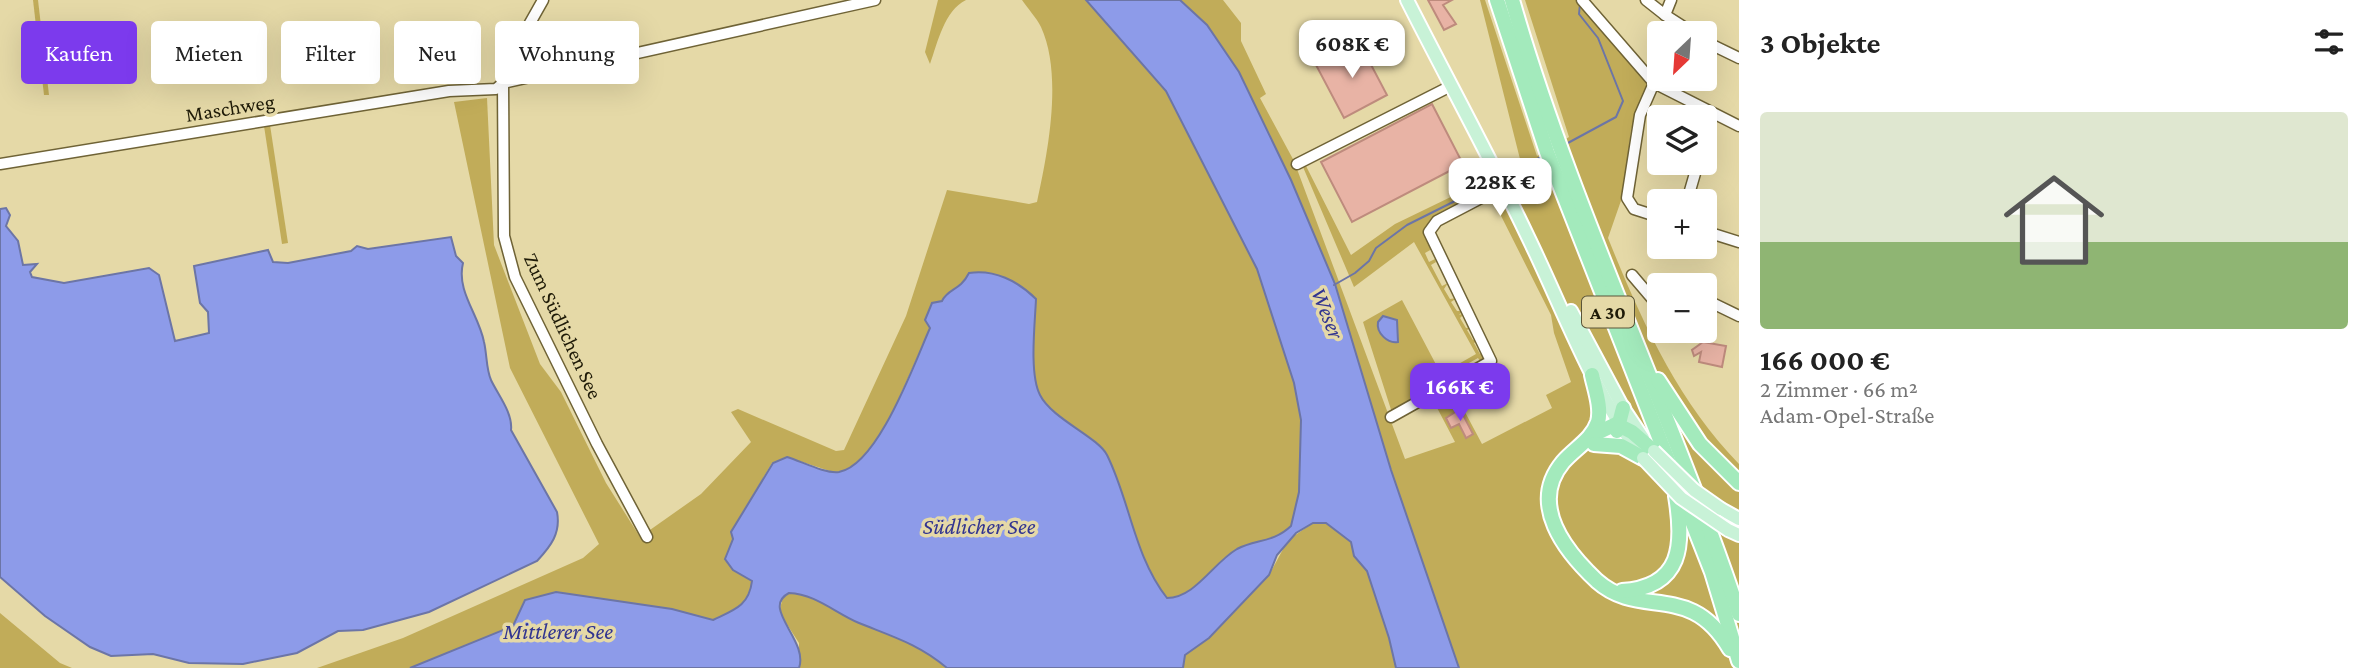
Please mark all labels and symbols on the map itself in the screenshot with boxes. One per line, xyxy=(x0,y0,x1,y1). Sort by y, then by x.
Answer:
pin: 608K € xyxy=(1295,20,1409,80)
north arrow xyxy=(1647,21,1717,91)
street label: Maschweg xyxy=(184,89,276,127)
pin: 228K € xyxy=(1443,158,1557,218)
street label: Zum Südlichen See xyxy=(519,249,607,403)
water label: Weser xyxy=(1306,284,1350,343)
road number: A 30 xyxy=(1582,296,1634,328)
pin: 166K € xyxy=(1403,364,1517,423)
water label: Südlicher See xyxy=(922,513,1036,539)
water label: Mittlerer See xyxy=(502,618,613,644)

